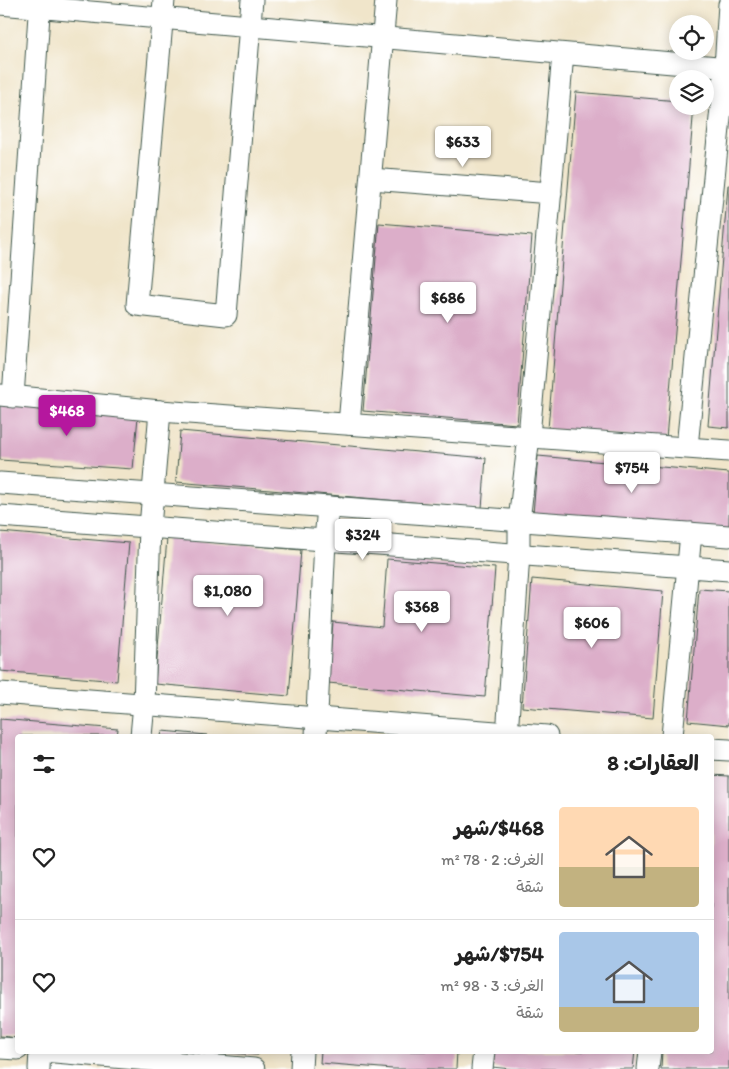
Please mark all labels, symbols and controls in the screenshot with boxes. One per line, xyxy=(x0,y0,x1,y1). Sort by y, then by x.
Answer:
map controls xyxy=(669,15,714,115)
button: locate xyxy=(669,15,714,60)
button: layers xyxy=(669,70,714,115)
pin: $633 xyxy=(433,126,493,168)
text: $633 xyxy=(446,132,480,151)
pin: $686 xyxy=(418,282,478,324)
text: $686 xyxy=(431,288,465,307)
pin: $468 xyxy=(37,394,97,437)
text: $468 xyxy=(50,401,84,420)
pin: $754 xyxy=(602,452,662,494)
text: $754 xyxy=(615,458,649,477)
pin: $324 xyxy=(333,518,393,561)
text: $324 xyxy=(346,525,380,544)
pin: $1,080 xyxy=(187,574,269,617)
text: $1,080 xyxy=(204,581,252,600)
pin: $368 xyxy=(392,590,452,633)
text: $368 xyxy=(405,597,439,616)
pin: $606 xyxy=(562,606,622,649)
text: $606 xyxy=(575,613,609,632)
icon: filters xyxy=(30,750,58,778)
text: العقارات: 8 xyxy=(607,750,699,775)
text: $468/شهر xyxy=(454,815,544,840)
icon: home xyxy=(599,827,659,887)
icon: heart xyxy=(30,843,58,871)
text: الغرف: 2 · 78 m² xyxy=(441,850,544,869)
text: شقة xyxy=(516,877,544,896)
text: $754/شهر xyxy=(456,941,544,966)
icon: home xyxy=(599,952,659,1012)
icon: heart xyxy=(30,968,58,996)
text: الغرف: 3 · 98 m² xyxy=(441,976,544,995)
text: شقة xyxy=(516,1003,544,1022)

